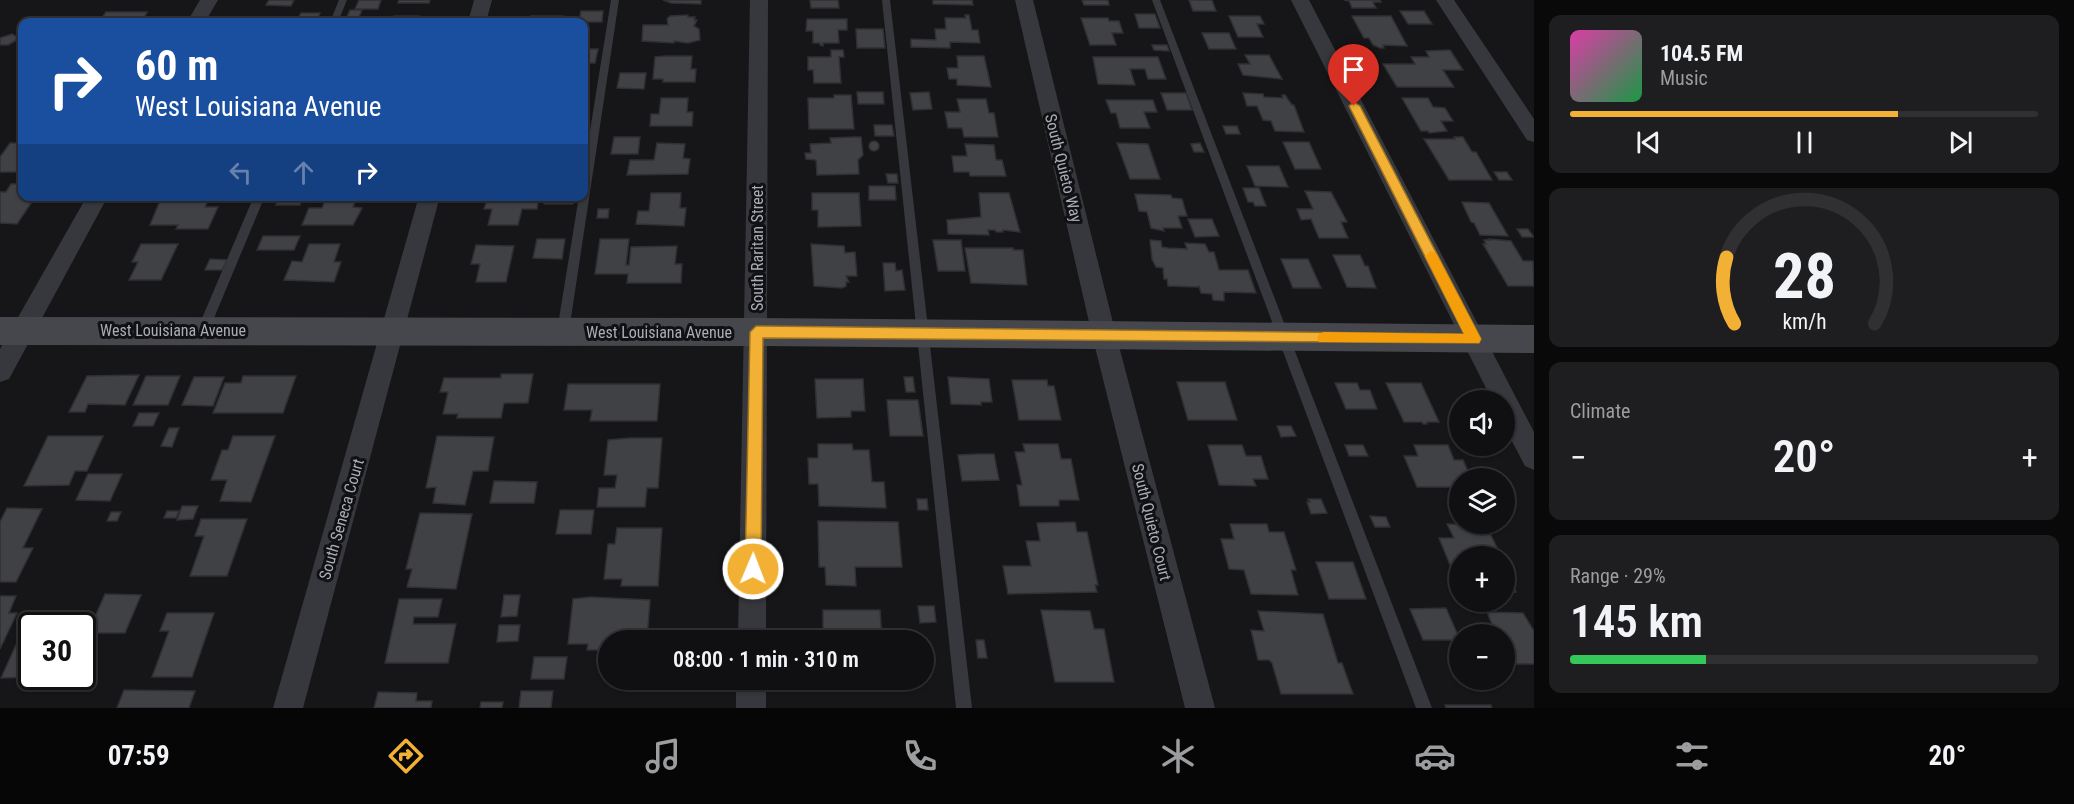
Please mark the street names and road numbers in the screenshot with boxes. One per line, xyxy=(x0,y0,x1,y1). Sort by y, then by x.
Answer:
street label: South Quieto Way xyxy=(1041,112,1086,225)
street label: South Raritan Street xyxy=(748,185,767,311)
street label: West Louisiana Avenue xyxy=(100,321,246,340)
street label: West Louisiana Avenue xyxy=(586,323,732,342)
street label: South Seneca Court xyxy=(315,456,368,582)
street label: South Quieto Court xyxy=(1128,462,1175,583)

